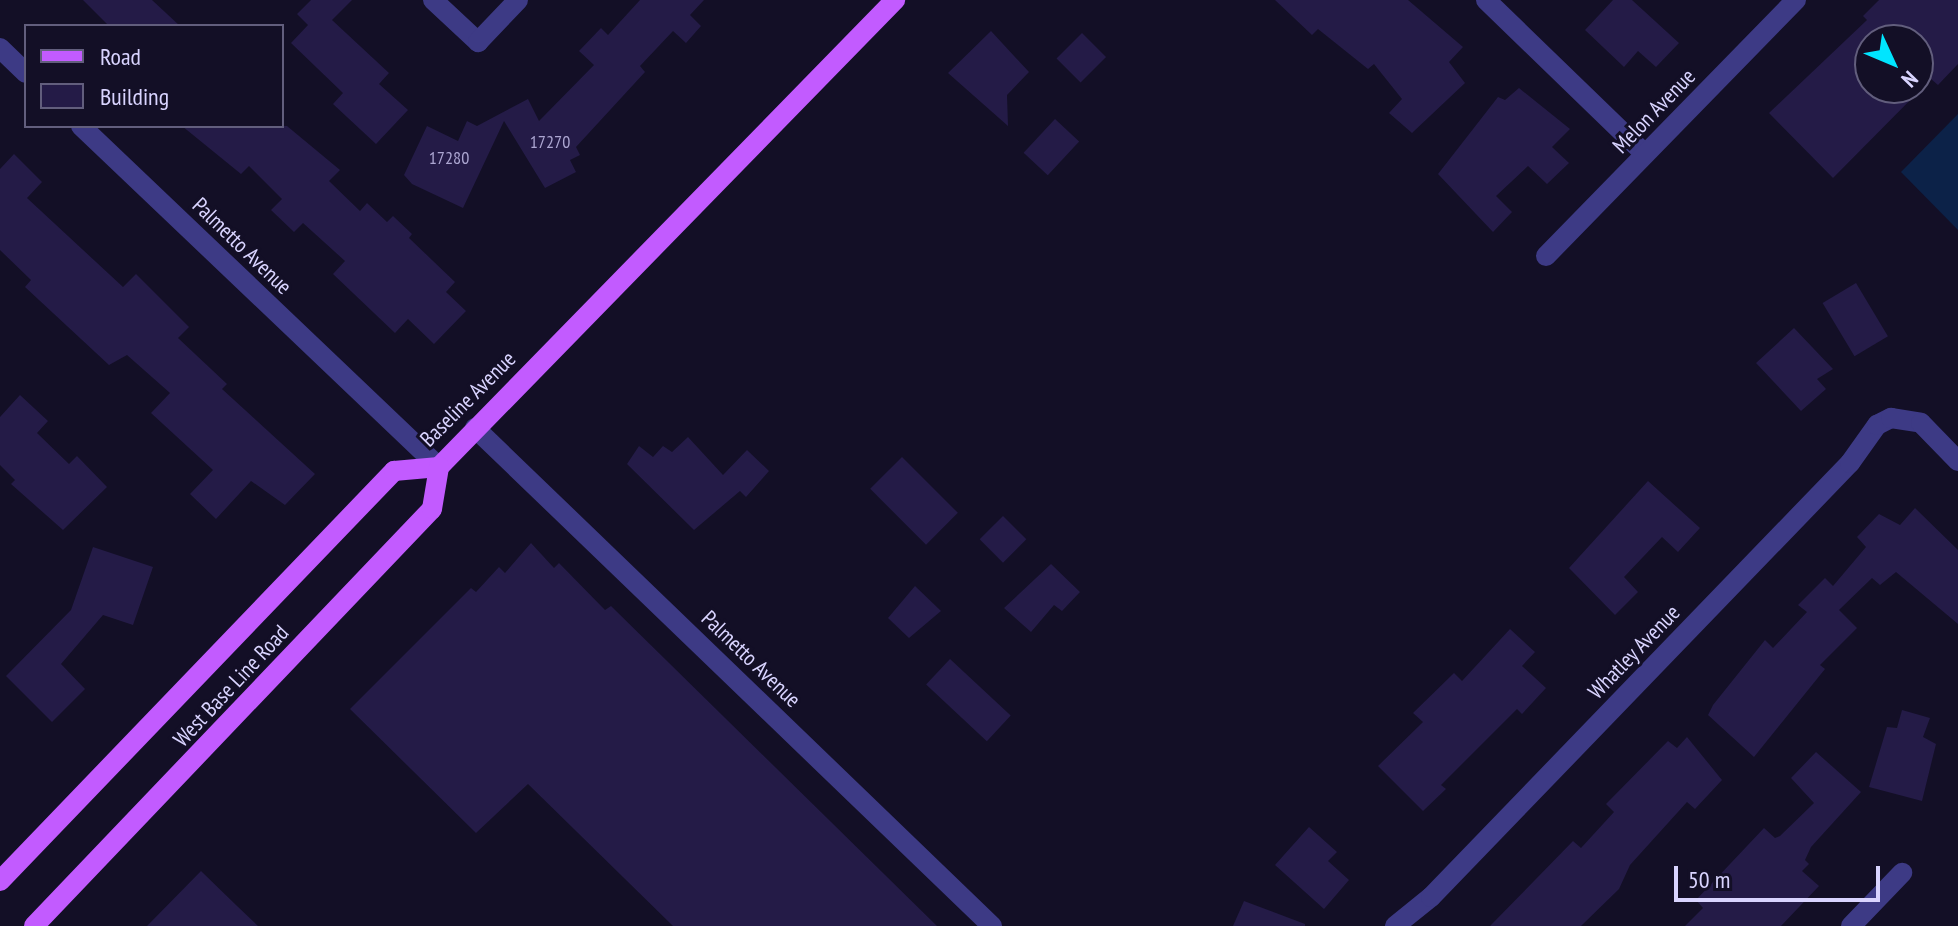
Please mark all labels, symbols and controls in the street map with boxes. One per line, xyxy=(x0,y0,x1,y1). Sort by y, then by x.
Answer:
legend xyxy=(24,24,284,128)
north arrow xyxy=(1854,24,1934,104)
text: Road xyxy=(100,41,141,72)
street label: Melon Avenue xyxy=(1607,63,1701,159)
text: N xyxy=(1896,65,1924,93)
text: Building xyxy=(100,81,169,112)
house number: 17270 xyxy=(530,131,570,153)
house number: 17280 xyxy=(429,147,469,169)
street label: Palmetto Avenue xyxy=(187,192,297,300)
street label: Baseline Avenue xyxy=(415,346,521,452)
street label: Whatley Avenue xyxy=(1582,599,1686,705)
street label: Palmetto Avenue xyxy=(696,605,806,713)
street label: West Base Line Road xyxy=(168,620,294,752)
scale bar xyxy=(1678,850,1884,900)
text: 50 m xyxy=(1688,864,1730,895)

